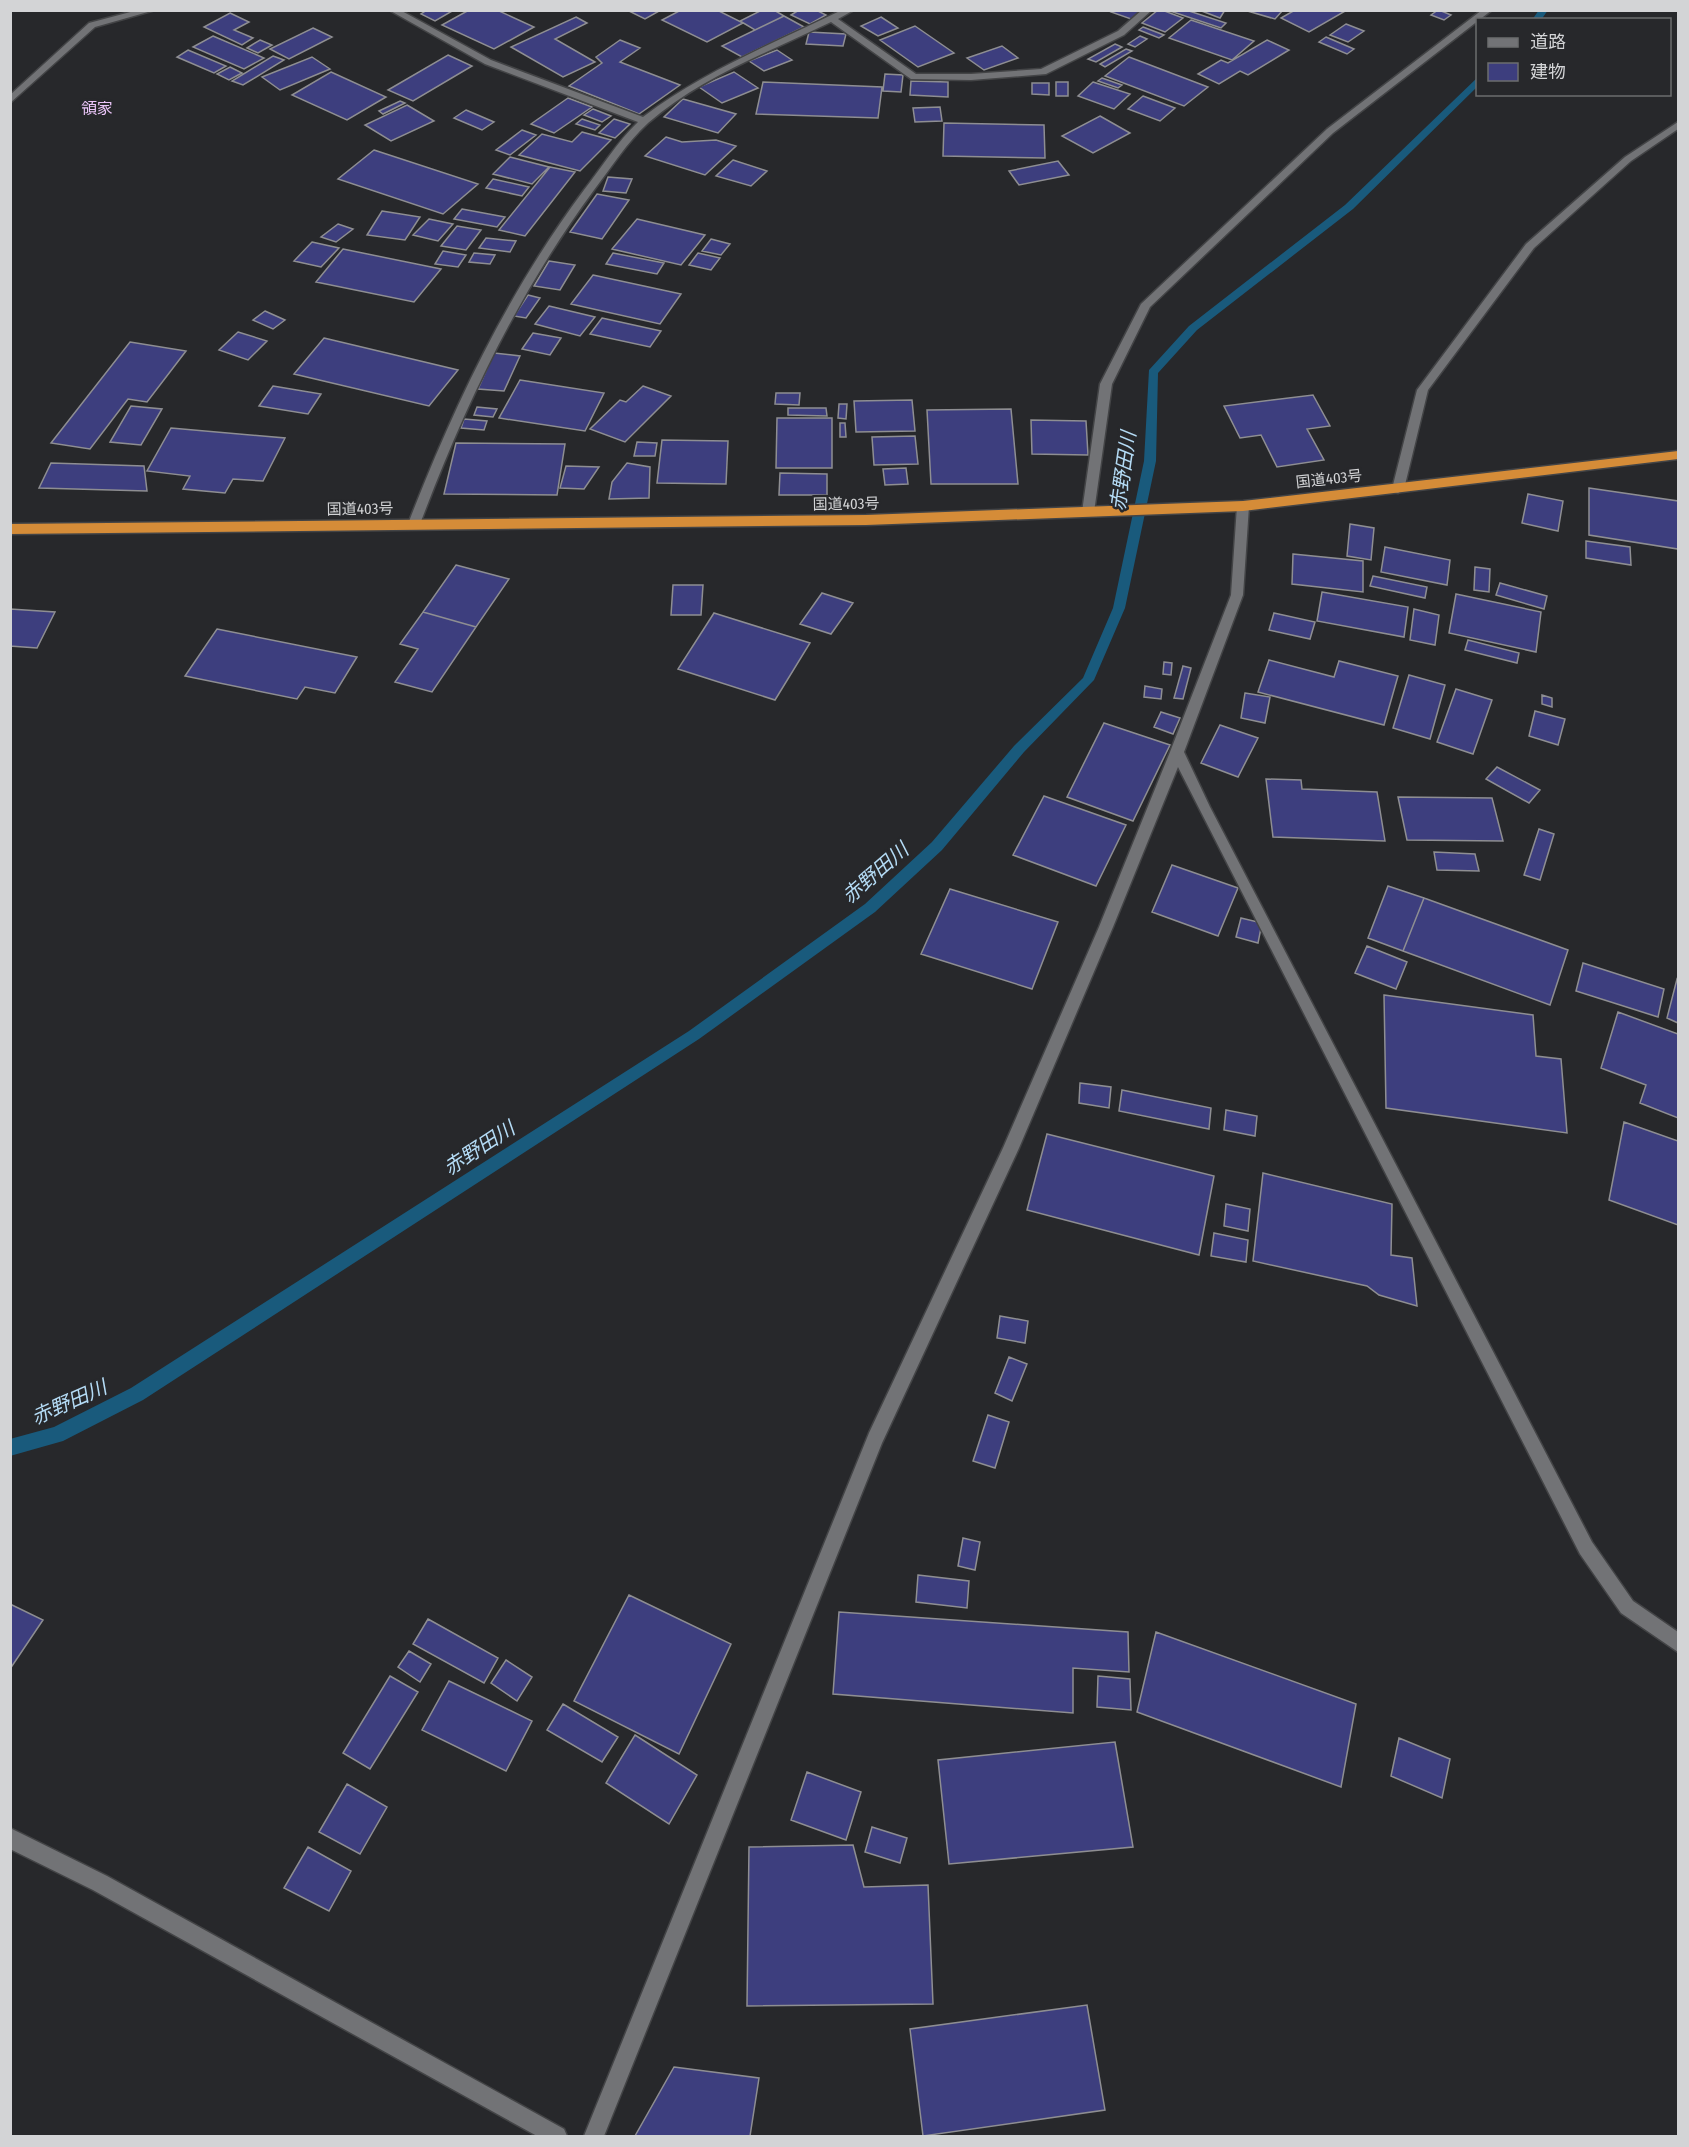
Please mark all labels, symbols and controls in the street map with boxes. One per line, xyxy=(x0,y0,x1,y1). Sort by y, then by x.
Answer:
legend xyxy=(1476,18,1671,96)
text: 道路 xyxy=(1530,31,1566,53)
text: 建物 xyxy=(1530,61,1566,83)
district label: 領家 xyxy=(81,99,113,118)
water label: 赤野田川 xyxy=(1106,428,1141,512)
street label: 国道403号 xyxy=(1295,467,1363,491)
street label: 国道403号 xyxy=(812,494,880,514)
street label: 国道403号 xyxy=(326,499,394,519)
water label: 赤野田川 xyxy=(837,836,915,908)
water label: 赤野田川 xyxy=(439,1115,521,1180)
water label: 赤野田川 xyxy=(28,1374,112,1429)

